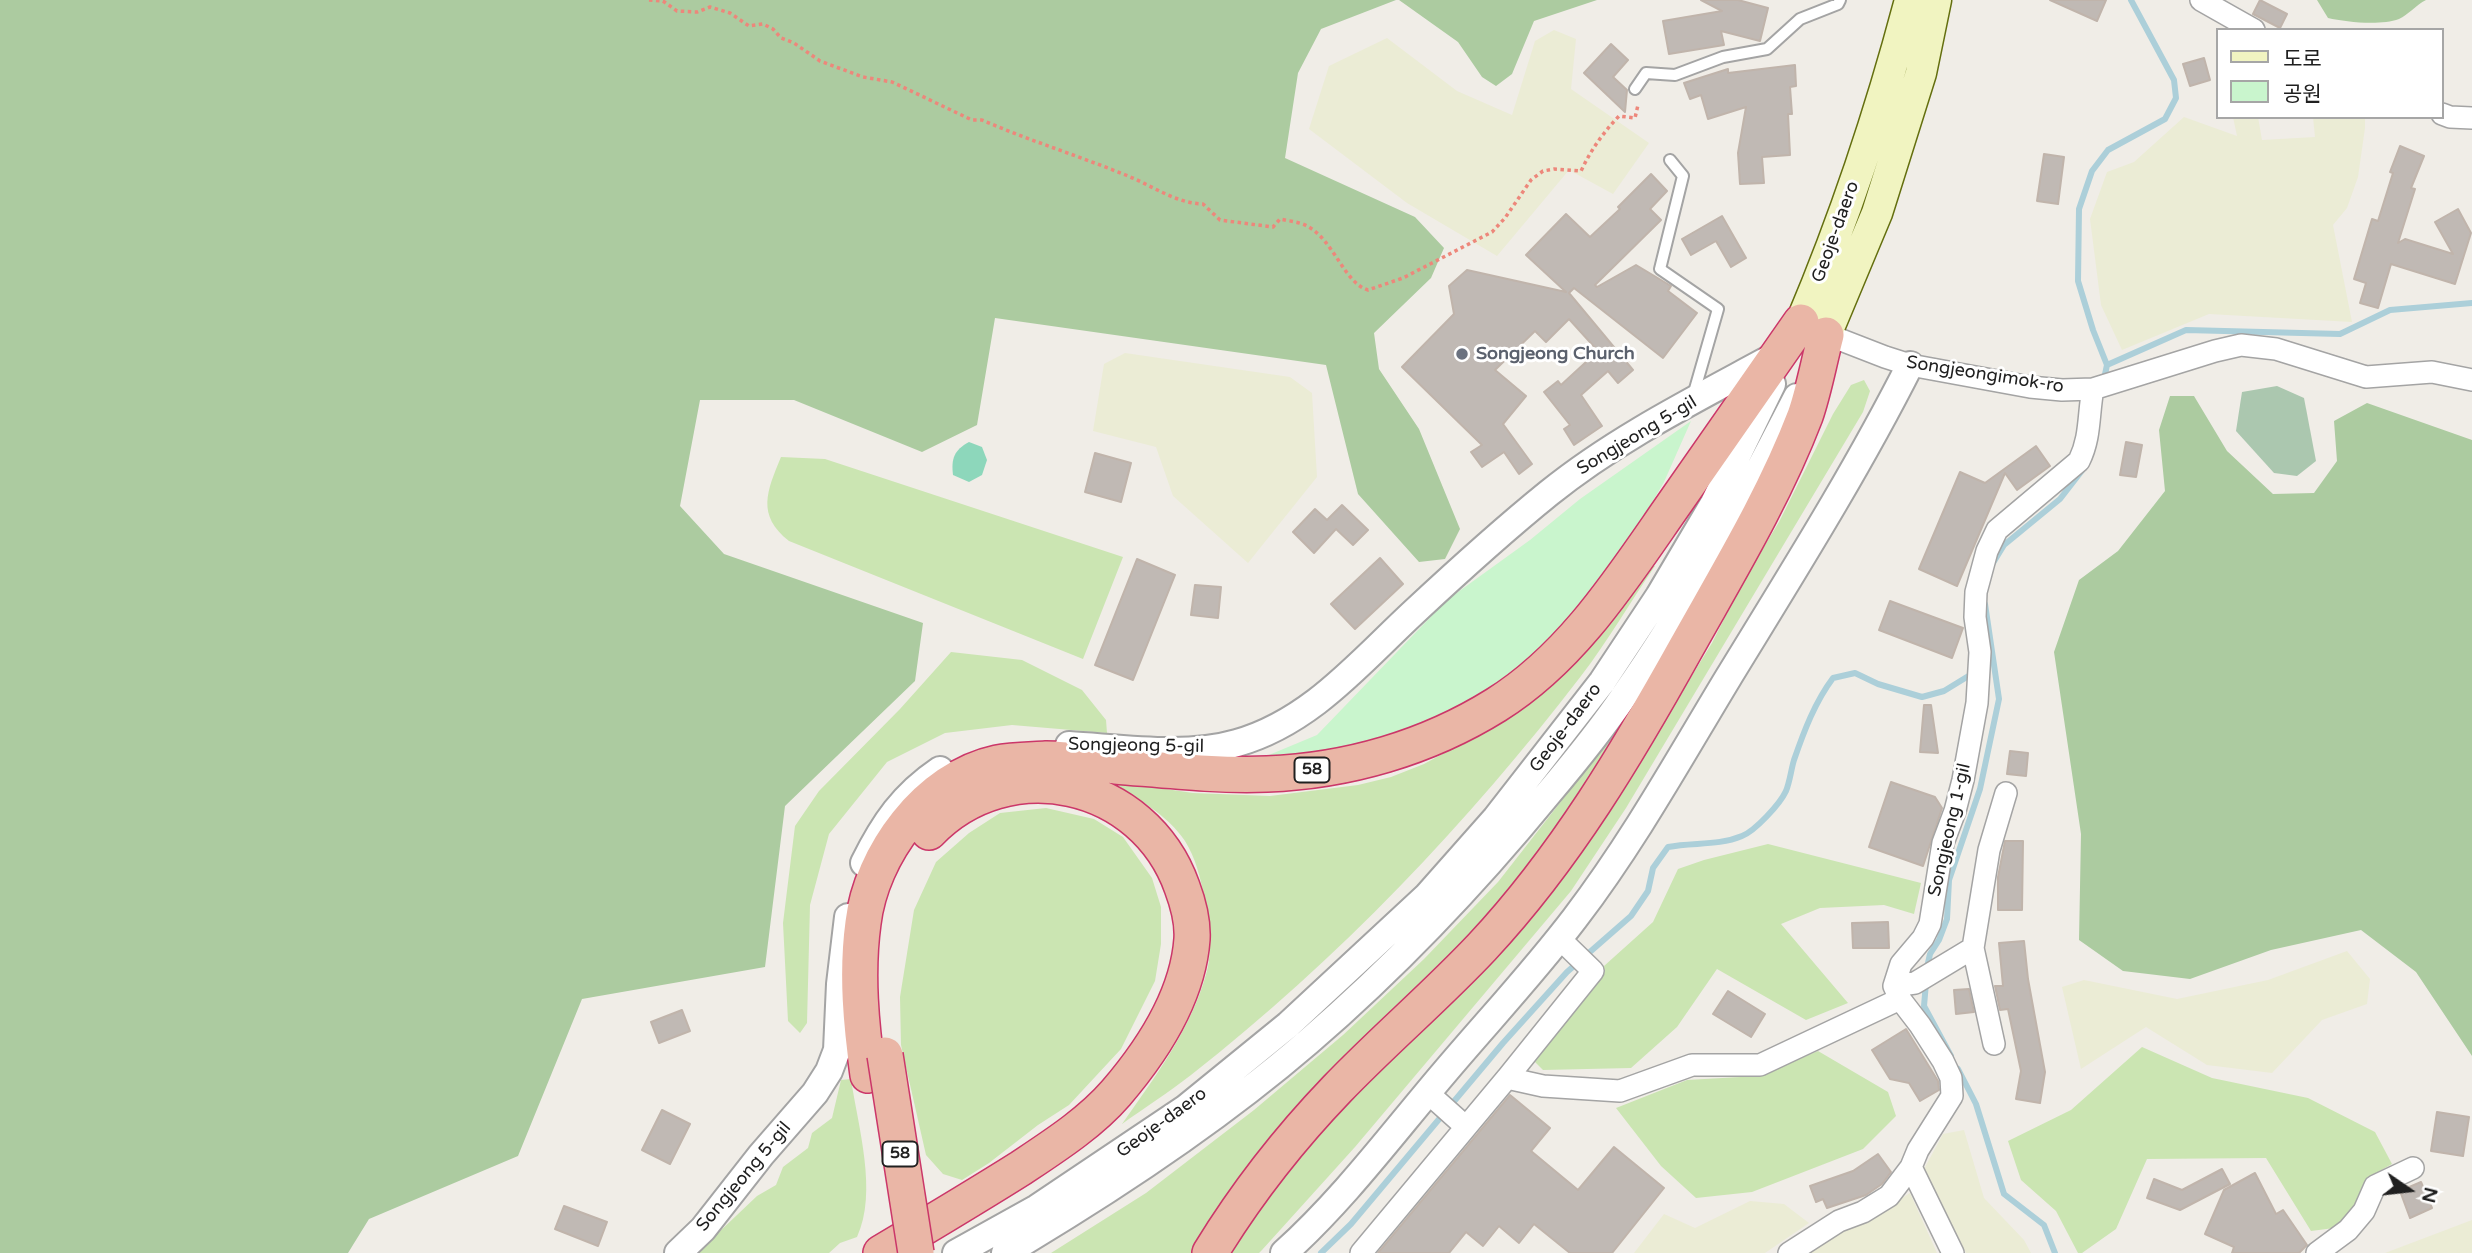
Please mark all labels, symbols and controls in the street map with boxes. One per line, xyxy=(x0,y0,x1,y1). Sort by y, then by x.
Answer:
legend xyxy=(2216,28,2444,119)
text: 도로 xyxy=(2283,47,2322,72)
text: 공원 xyxy=(2283,82,2322,107)
street label: Geoje-daero xyxy=(1808,178,1864,286)
place label: Songjeong Church xyxy=(1476,343,1635,365)
marker: Songjeong Church xyxy=(1454,346,1470,362)
street label: Songjeongimok-ro xyxy=(1905,352,2065,398)
street label: Songjeong 5-gil xyxy=(1573,392,1701,480)
street label: Geoje-daero xyxy=(1525,679,1607,777)
street label: Songjeong 5-gil xyxy=(1068,734,1204,758)
road number: 58 xyxy=(1294,758,1330,782)
street label: Songjeong 1-gil xyxy=(1924,761,1976,899)
street label: Geoje-daero xyxy=(1113,1083,1211,1163)
street label: Songjeong 5-gil xyxy=(692,1118,796,1236)
road number: 58 xyxy=(883,1142,918,1166)
north arrow xyxy=(2374,1155,2444,1225)
text: N xyxy=(2417,1185,2442,1205)

